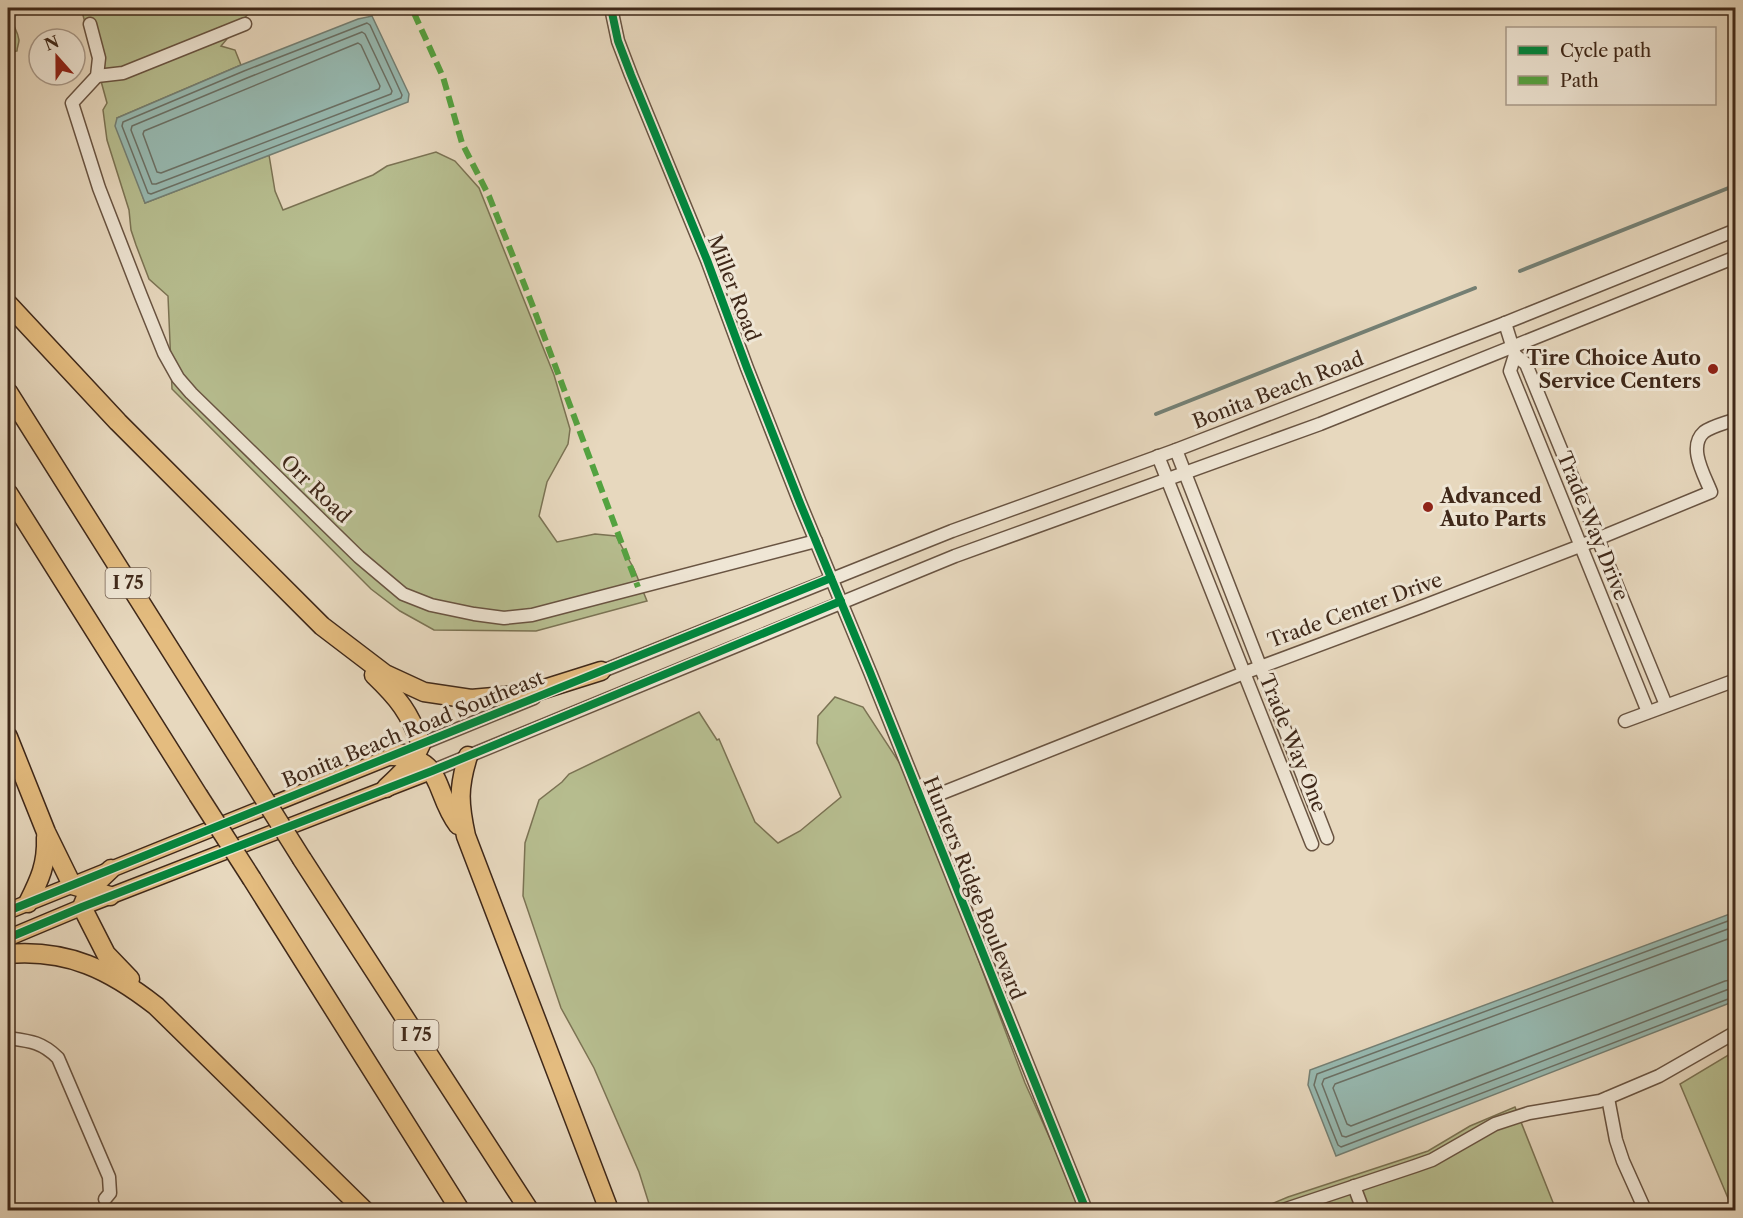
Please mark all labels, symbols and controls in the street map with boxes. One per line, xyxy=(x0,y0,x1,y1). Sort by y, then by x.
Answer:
north arrow xyxy=(27,27,87,87)
legend xyxy=(1506,27,1716,105)
text: N xyxy=(42,31,62,55)
text: Cycle path xyxy=(1560,40,1651,62)
text: Path xyxy=(1560,70,1599,92)
street label: Miller Road xyxy=(703,231,765,345)
street label: Bonita Beach Road xyxy=(1189,346,1367,434)
place label: Tire Choice Auto Service Centers xyxy=(1526,346,1701,393)
marker: Tire Choice Auto Service Centers xyxy=(1706,362,1720,376)
street label: Trade Way Drive xyxy=(1552,448,1634,604)
street label: Orr Road xyxy=(276,450,356,528)
place label: Advanced Auto Parts xyxy=(1439,484,1546,531)
marker: Advanced Auto Parts xyxy=(1421,500,1435,514)
street label: Trade Center Drive xyxy=(1264,567,1446,653)
road number: I 75 xyxy=(106,568,150,598)
street label: Bonita Beach Road Southeast xyxy=(279,665,547,793)
street label: Trade Way One xyxy=(1254,670,1332,816)
street label: Hunters Ridge Boulevard xyxy=(918,773,1030,1003)
road number: I 75 xyxy=(394,1020,438,1050)

